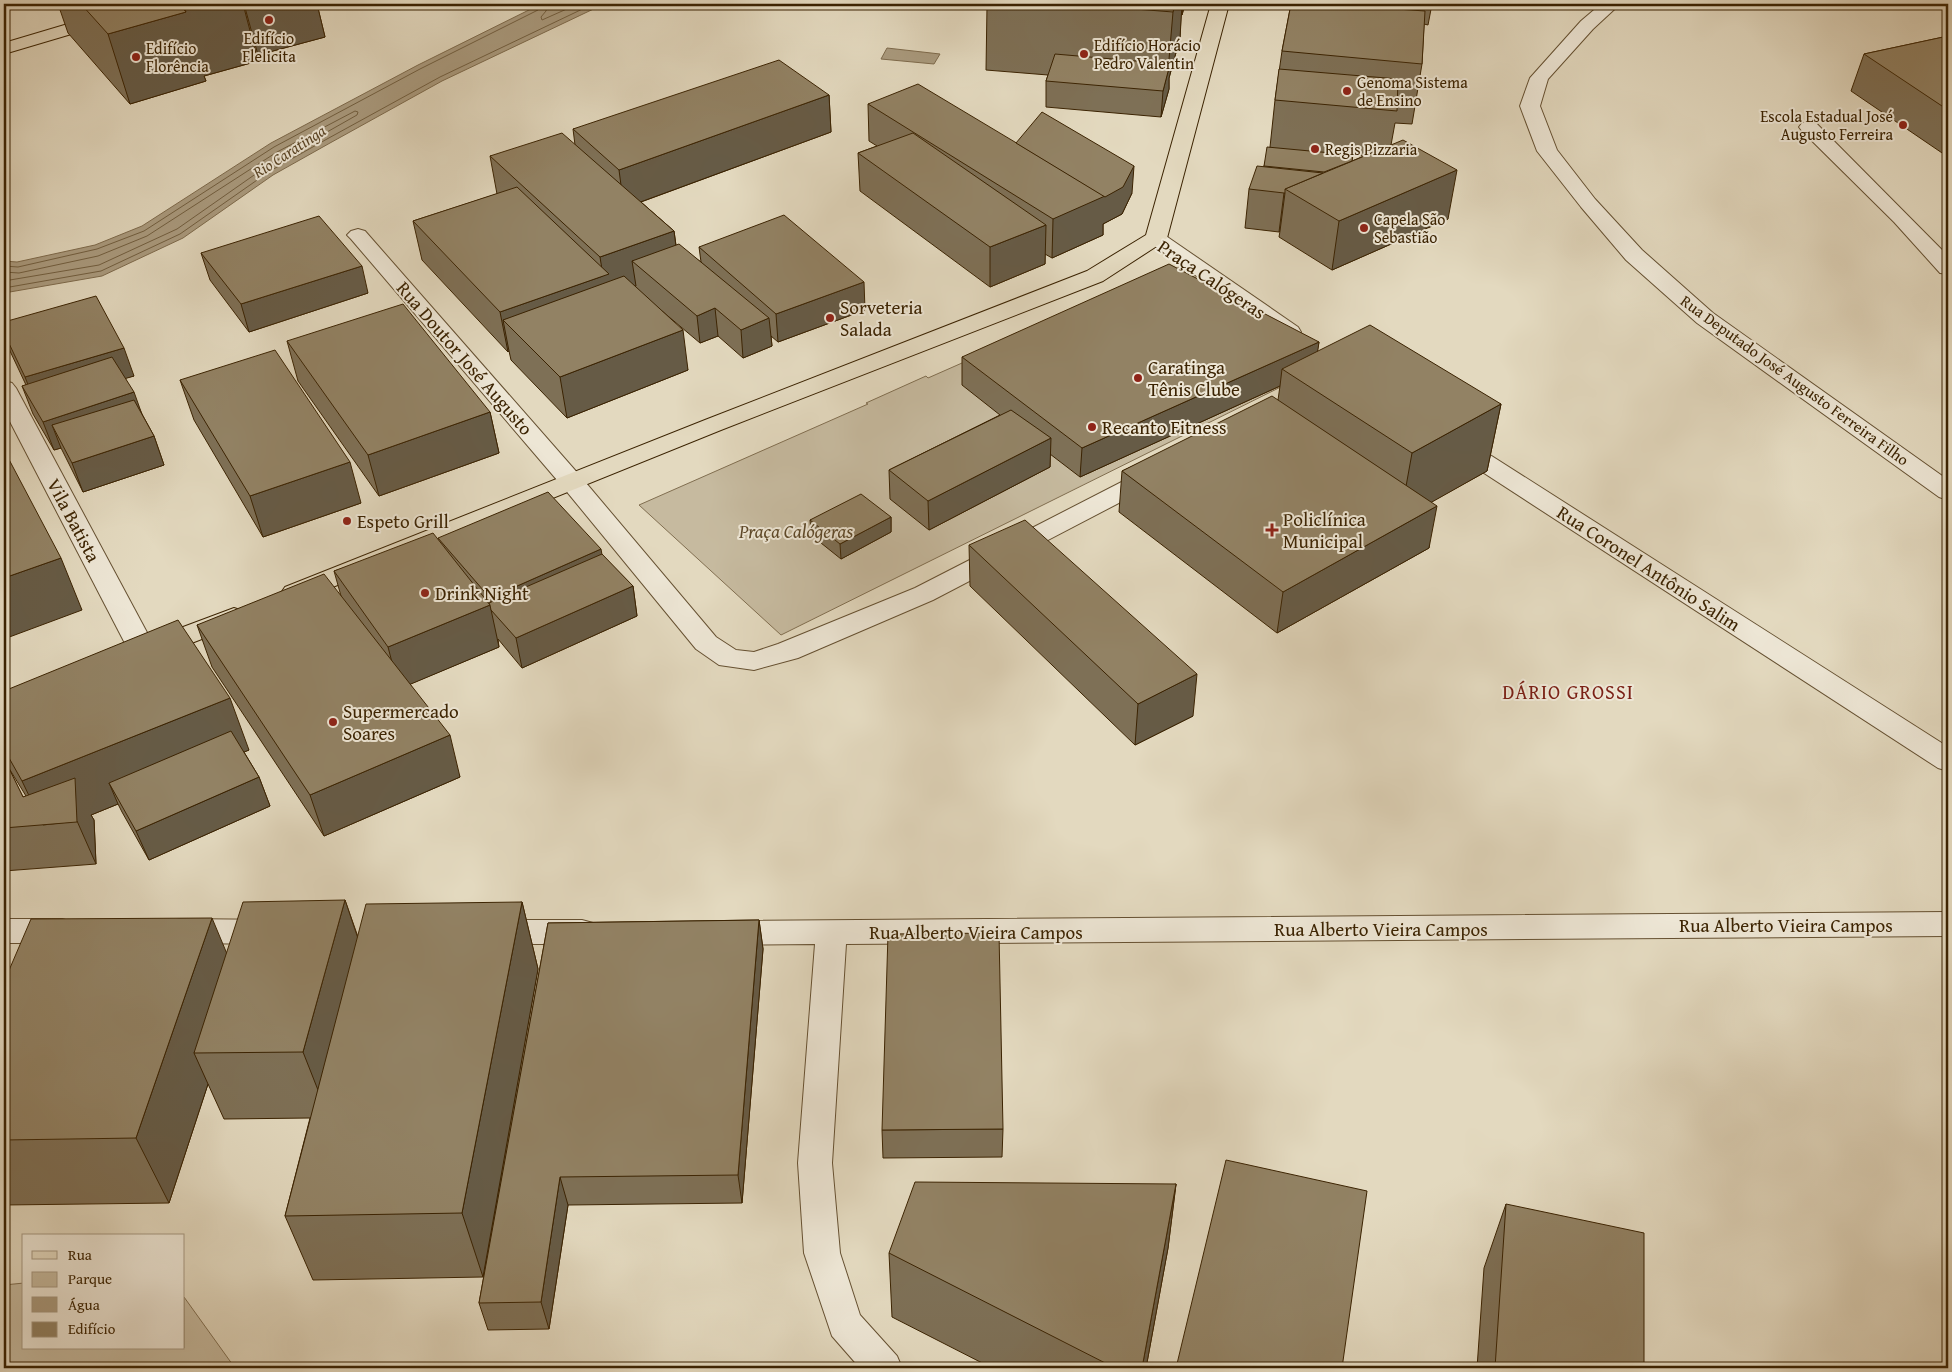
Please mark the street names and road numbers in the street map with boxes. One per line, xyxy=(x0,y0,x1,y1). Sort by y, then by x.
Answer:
street label: Praça Calógeras xyxy=(1152,232,1272,326)
street label: Rua Doutor José Augusto xyxy=(390,275,540,441)
street label: Rua Deputado José Augusto Ferreira Filho xyxy=(1676,289,1914,471)
street label: Vila Batista xyxy=(40,473,108,567)
street label: Rua Coronel Antônio Salim xyxy=(1552,498,1747,638)
street label: Rua Alberto Vieira Campos xyxy=(1679,911,1893,939)
street label: Rua Alberto Vieira Campos xyxy=(1274,915,1488,943)
street label: Rua Alberto Vieira Campos xyxy=(869,918,1083,946)

